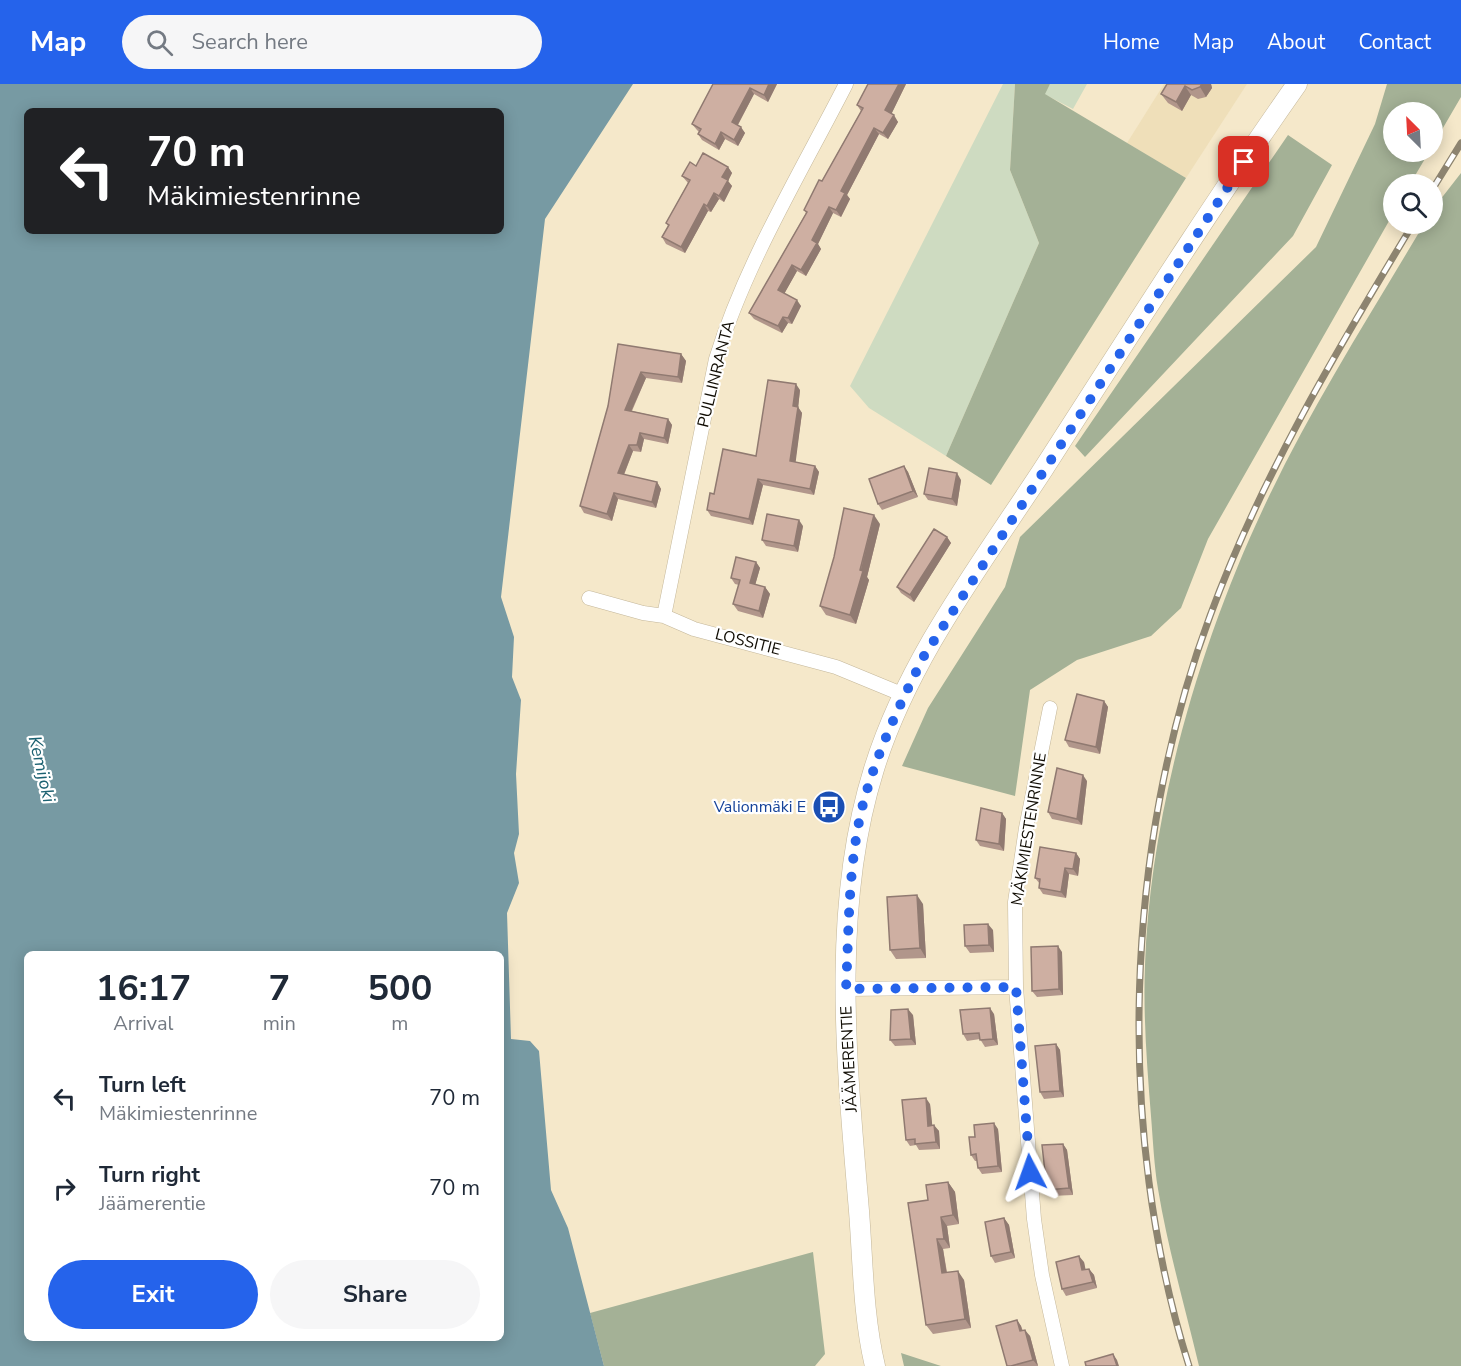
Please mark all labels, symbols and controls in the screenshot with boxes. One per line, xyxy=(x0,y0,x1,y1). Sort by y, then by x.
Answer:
search box xyxy=(122,15,542,69)
text: Map xyxy=(30,23,86,61)
icon: search xyxy=(143,26,176,59)
text: Search here xyxy=(191,27,308,57)
text: Home xyxy=(1103,28,1160,56)
text: Map xyxy=(1193,28,1234,56)
text: About xyxy=(1267,28,1325,56)
text: Contact xyxy=(1358,28,1431,56)
north arrow xyxy=(1383,102,1443,162)
map controls xyxy=(1383,102,1443,234)
text: 70 m xyxy=(147,124,246,181)
icon: left xyxy=(48,132,126,210)
pin xyxy=(1218,136,1269,187)
icon: arrive xyxy=(1227,145,1260,178)
button: search xyxy=(1383,174,1443,234)
text: Mäkimiestenrinne xyxy=(147,178,361,215)
street label: PULLINRANTA xyxy=(692,318,740,430)
street label: LOSSITIE xyxy=(713,623,783,661)
water label: Kemijoki xyxy=(23,733,61,805)
street label: MÄKIMIESTENRINNE xyxy=(1006,751,1052,907)
bus stop icon: Valionmäki E xyxy=(811,789,847,825)
place label: Valionmäki E xyxy=(713,796,806,818)
text: 16:17 xyxy=(96,964,191,1013)
text: 7 xyxy=(268,964,290,1013)
text: 500 xyxy=(367,964,432,1013)
street label: JÄÄMERENTIE xyxy=(835,1005,863,1114)
text: Arrival xyxy=(113,1010,173,1037)
text: min xyxy=(263,1010,296,1037)
text: m xyxy=(391,1010,408,1037)
text: Turn left xyxy=(99,1070,186,1100)
icon: left xyxy=(48,1082,81,1115)
text: 70 m xyxy=(429,1083,480,1113)
text: Mäkimiestenrinne xyxy=(99,1100,257,1127)
position arrow xyxy=(998,1140,1062,1204)
text: Turn right xyxy=(99,1160,200,1190)
icon: right xyxy=(48,1172,81,1205)
text: 70 m xyxy=(429,1173,480,1203)
text: Jäämerentie xyxy=(99,1190,206,1217)
button: Exit xyxy=(48,1260,258,1329)
button: Share xyxy=(270,1260,480,1329)

